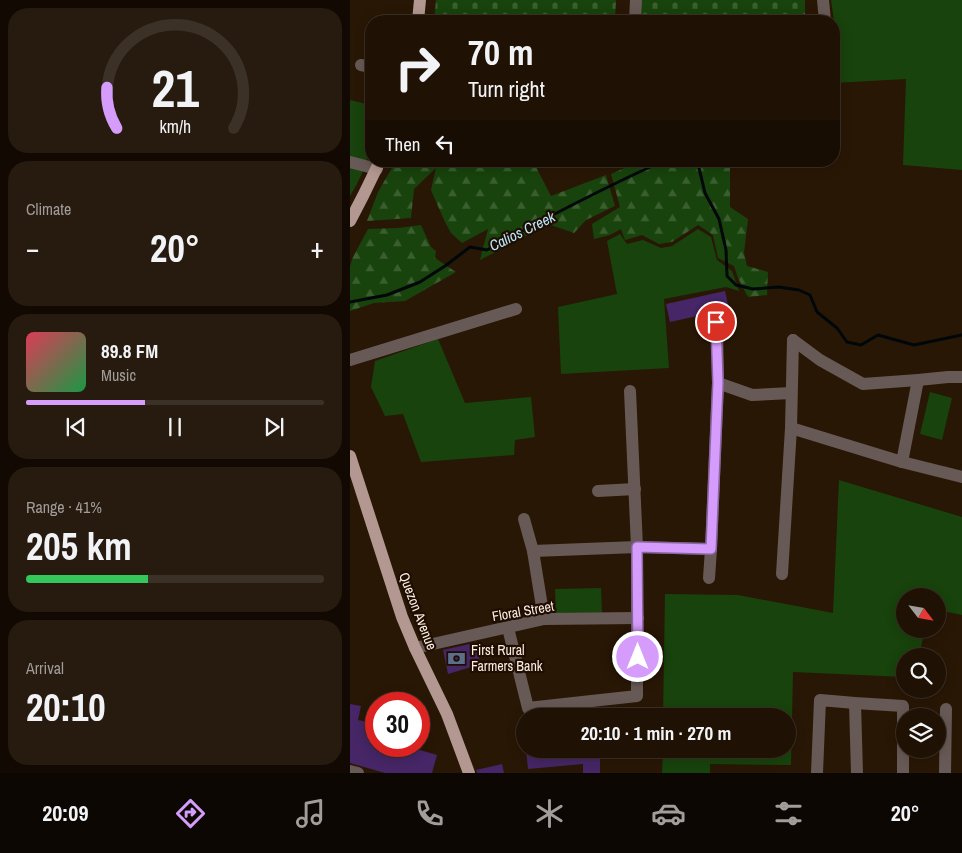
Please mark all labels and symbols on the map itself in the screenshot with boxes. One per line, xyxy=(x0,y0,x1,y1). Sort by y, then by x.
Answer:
water label: Calios Creek xyxy=(485,206,559,256)
pin xyxy=(695,301,737,343)
street label: Quezon Avenue xyxy=(395,570,441,652)
north arrow xyxy=(896,588,946,638)
street label: Floral Street xyxy=(491,597,555,625)
position arrow xyxy=(611,630,663,682)
place label: First Rural Farmers Bank xyxy=(471,641,543,675)
bank icon: First Rural Farmers Bank xyxy=(447,648,467,668)
speed limit sign: 30 xyxy=(365,692,430,757)

